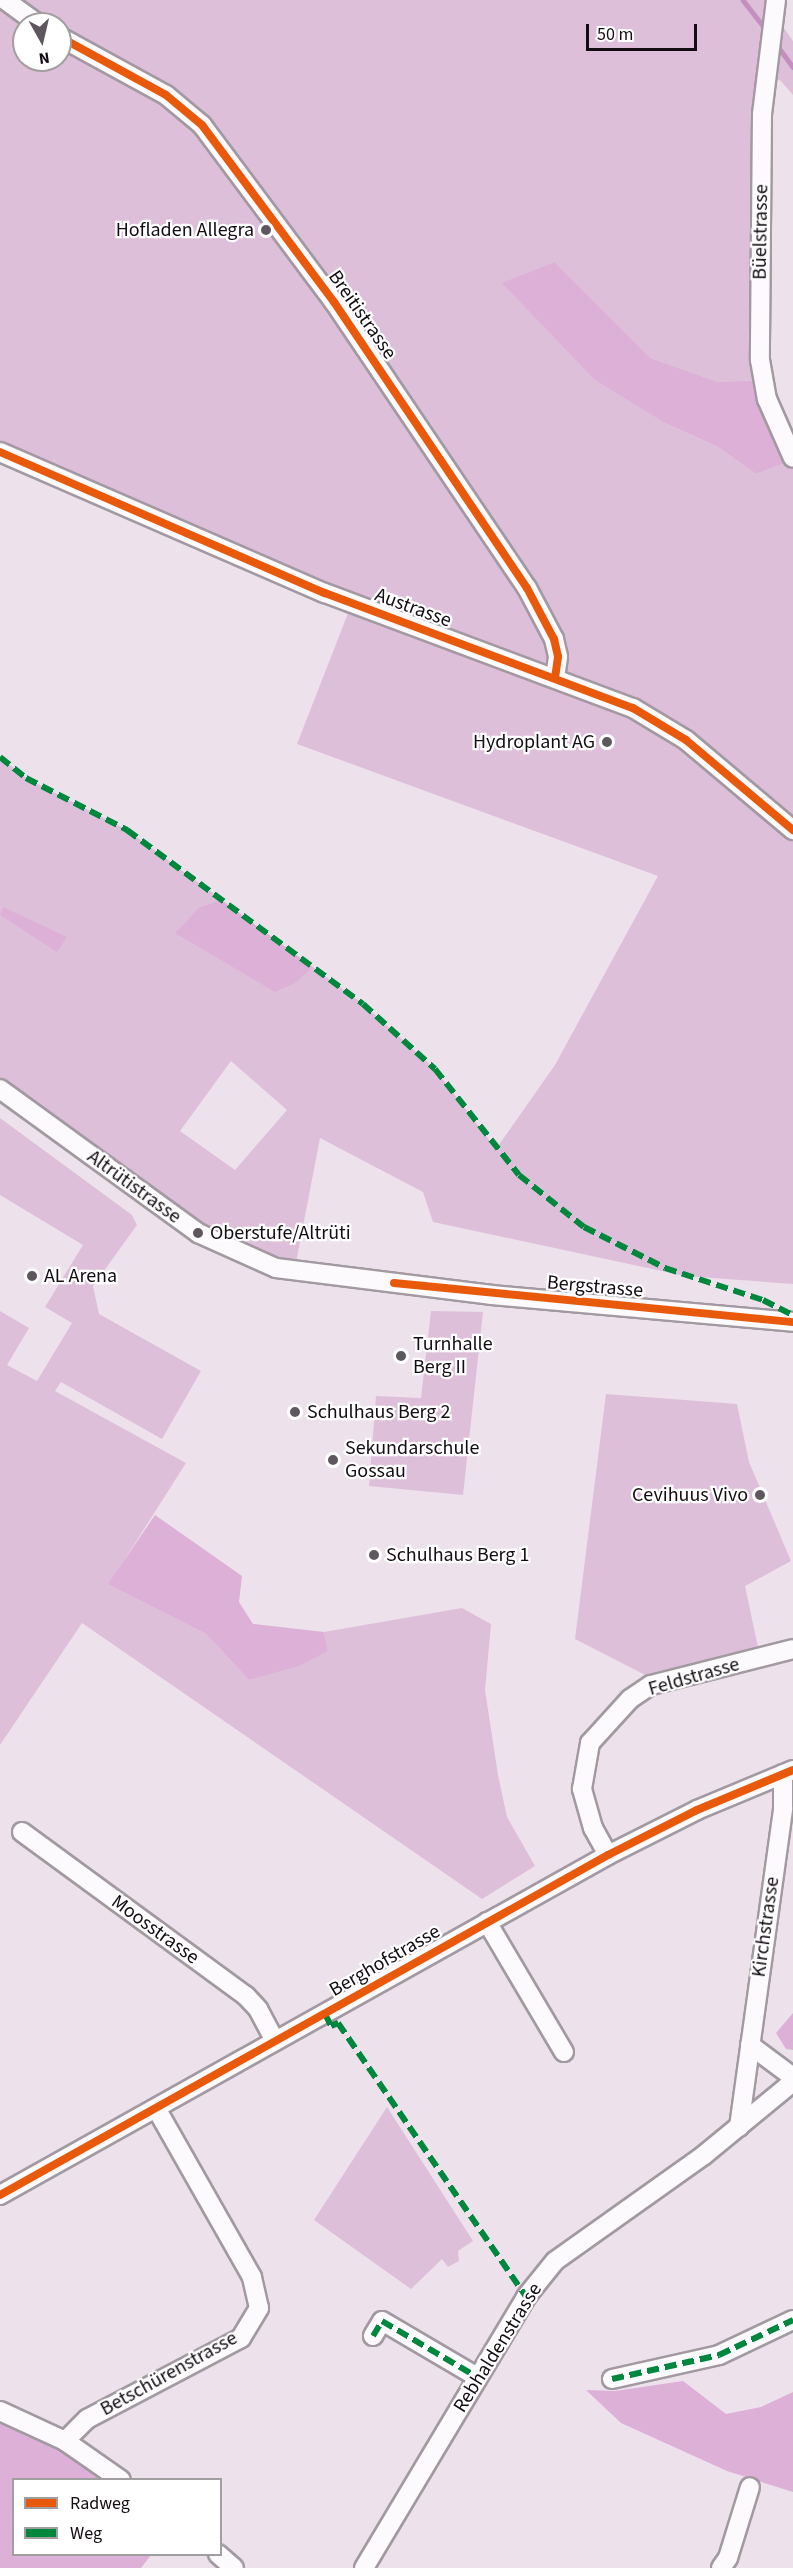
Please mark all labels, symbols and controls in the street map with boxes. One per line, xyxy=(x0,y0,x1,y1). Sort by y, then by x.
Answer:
north arrow xyxy=(12,12,72,72)
scale bar xyxy=(589,12,700,50)
text: 50 m xyxy=(597,22,633,47)
text: N xyxy=(37,46,51,69)
street label: Büelstrasse xyxy=(748,184,774,280)
place label: Hofladen Allegra xyxy=(116,218,254,242)
marker: Hofladen Allegra xyxy=(259,223,273,237)
street label: Breitistrasse xyxy=(323,266,401,364)
street label: Austrasse xyxy=(372,583,454,633)
place label: Hydroplant AG xyxy=(473,730,595,754)
marker: Hydroplant AG xyxy=(600,735,614,749)
street label: Altrütistrasse xyxy=(82,1145,186,1229)
place label: Oberstufe/Altrüti xyxy=(210,1221,351,1245)
marker: Oberstufe/Altrüti xyxy=(191,1226,205,1240)
place label: AL Arena xyxy=(44,1264,117,1288)
marker: AL Arena xyxy=(25,1269,39,1283)
street label: Bergstrasse xyxy=(546,1271,644,1303)
place label: Turnhalle Berg II xyxy=(413,1332,493,1379)
marker: Turnhalle Berg II xyxy=(394,1349,408,1363)
place label: Schulhaus Berg 2 xyxy=(307,1400,450,1424)
marker: Schulhaus Berg 2 xyxy=(288,1405,302,1419)
place label: Sekundarschule Gossau xyxy=(345,1436,479,1483)
marker: Sekundarschule Gossau xyxy=(326,1453,340,1467)
place label: Cevihuus Vivo xyxy=(632,1483,748,1507)
marker: Cevihuus Vivo xyxy=(753,1488,767,1502)
place label: Schulhaus Berg 1 xyxy=(386,1543,529,1567)
marker: Schulhaus Berg 1 xyxy=(367,1548,381,1562)
street label: Feldstrasse xyxy=(646,1653,742,1701)
street label: Kirchstrasse xyxy=(747,1875,785,1979)
street label: Moosstrasse xyxy=(106,1890,204,1970)
street label: Berghofstrasse xyxy=(325,1920,445,2002)
street label: Rebhaldenstrasse xyxy=(449,2279,547,2417)
street label: Betschürenstrasse xyxy=(96,2326,242,2422)
legend xyxy=(12,2478,222,2556)
text: Radweg xyxy=(70,2491,130,2516)
text: Weg xyxy=(70,2521,102,2546)

